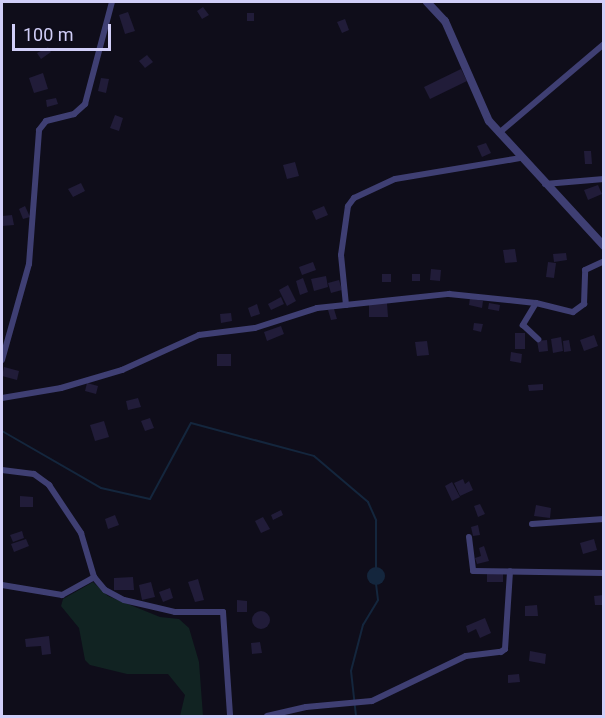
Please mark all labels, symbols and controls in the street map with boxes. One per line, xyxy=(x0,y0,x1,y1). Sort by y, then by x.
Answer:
scale bar xyxy=(15,12,114,50)
text: 100 m xyxy=(23,24,74,45)

